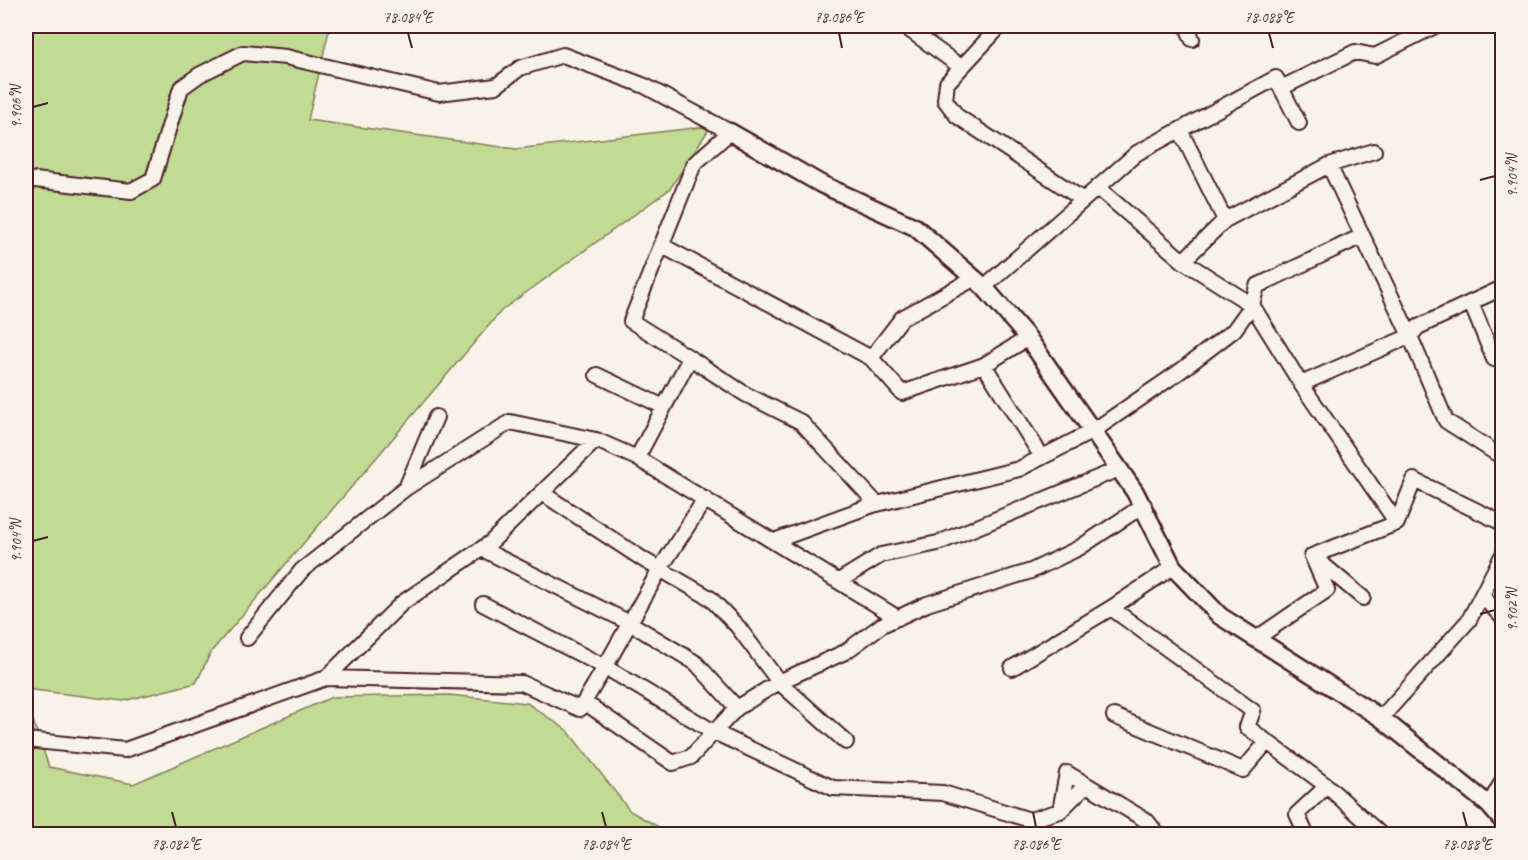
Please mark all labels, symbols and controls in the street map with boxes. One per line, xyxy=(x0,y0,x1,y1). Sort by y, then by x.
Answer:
text: 78.084°E xyxy=(384,8,435,27)
text: 78.086°E xyxy=(815,8,866,27)
text: 78.088°E xyxy=(1245,8,1296,27)
text: 9.906°N xyxy=(7,82,26,129)
text: 9.904°N xyxy=(1503,151,1522,198)
text: 9.904°N xyxy=(7,516,26,563)
text: 9.902°N xyxy=(1503,585,1522,632)
text: 78.082°E xyxy=(152,835,203,854)
text: 78.084°E xyxy=(582,835,633,854)
text: 78.086°E xyxy=(1012,835,1063,854)
text: 78.088°E xyxy=(1443,835,1494,854)

